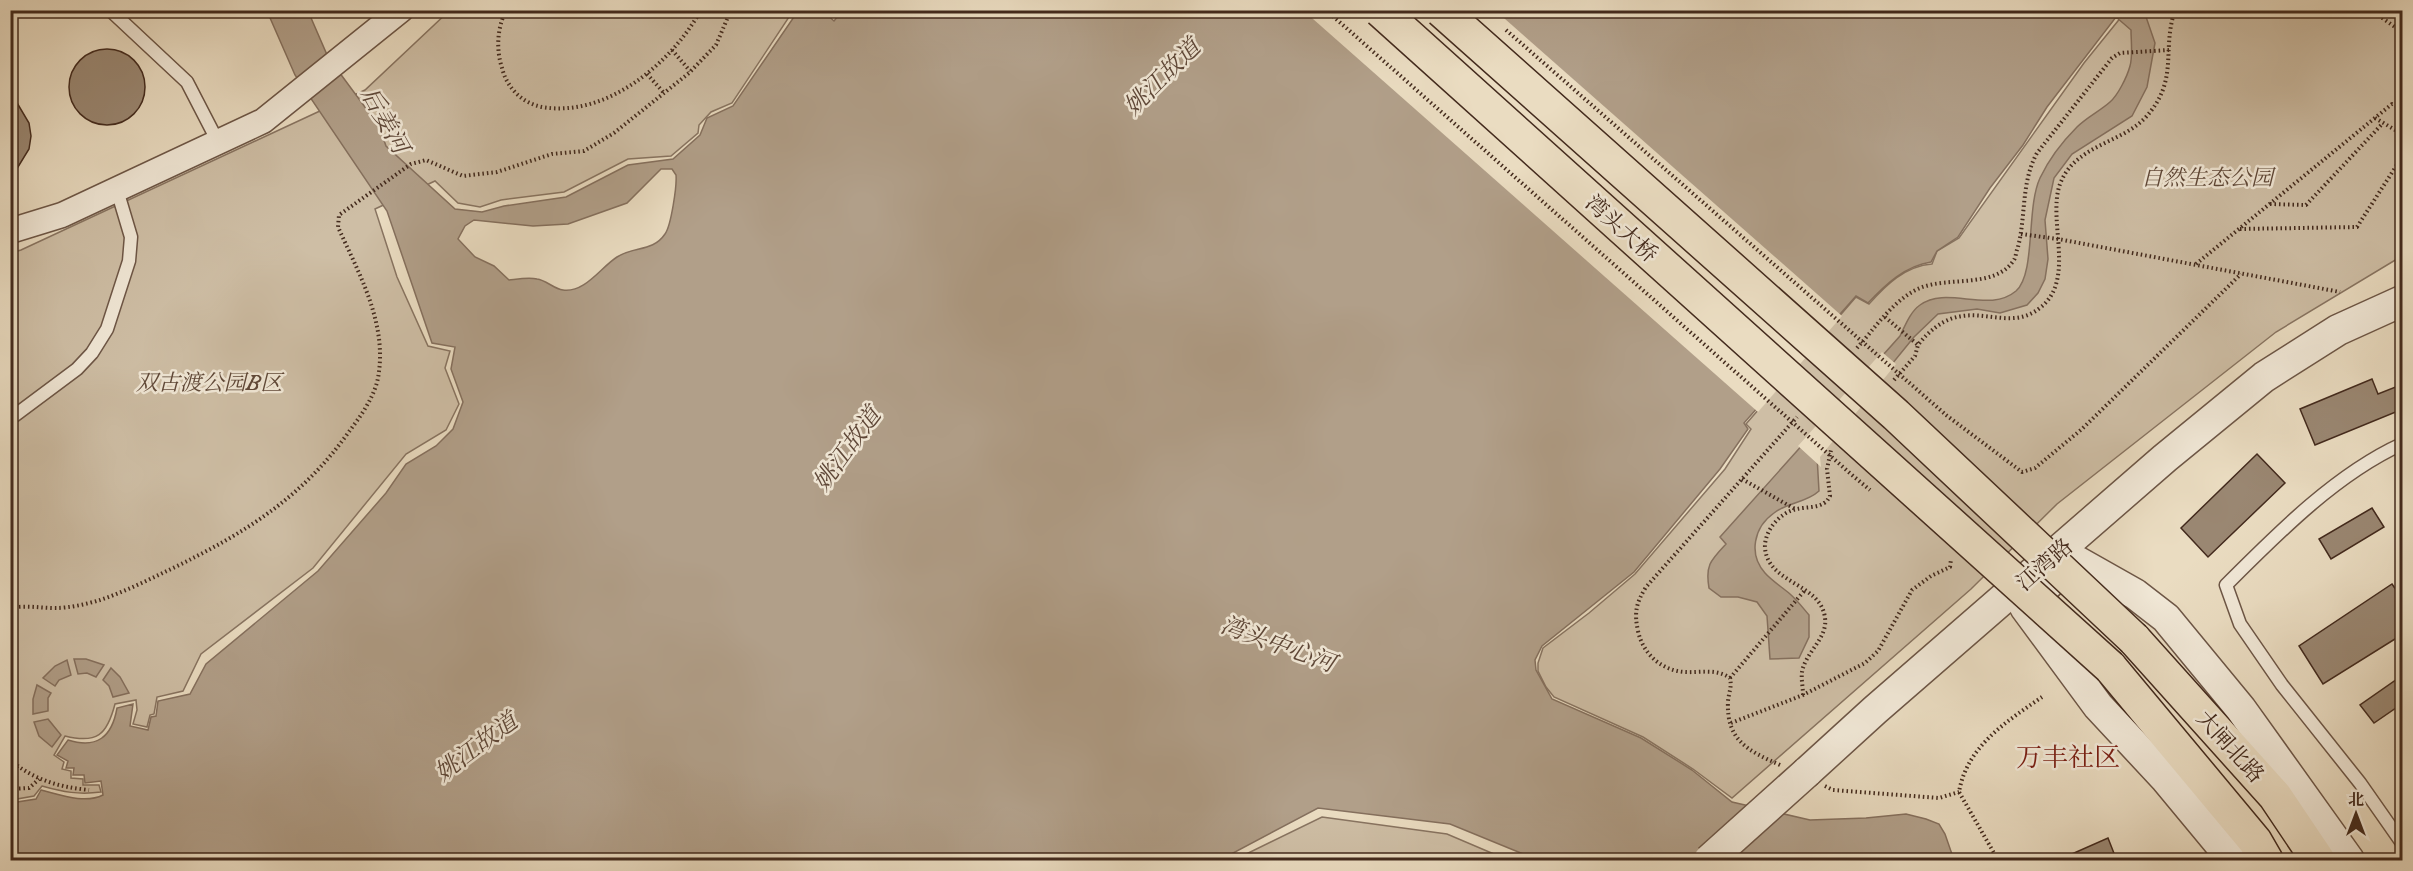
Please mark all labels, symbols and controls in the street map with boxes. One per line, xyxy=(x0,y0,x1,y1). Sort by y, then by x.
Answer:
water label: 姚江故道 xyxy=(1118,31,1209,122)
water label: 后姜河 xyxy=(354,82,417,163)
park label: 自然生态公园 xyxy=(2141,165,2276,192)
street label: 湾头大桥 xyxy=(1579,190,1663,269)
park label: 双古渡公园B区 xyxy=(136,370,285,397)
water label: 姚江故道 xyxy=(807,400,890,497)
street label: 江湾路 xyxy=(2011,533,2079,597)
water label: 湾头中心河 xyxy=(1216,610,1343,681)
water label: 姚江故道 xyxy=(429,705,526,789)
street label: 大闸北路 xyxy=(2190,705,2269,789)
district label: 万丰社区 xyxy=(2016,742,2120,775)
north arrow xyxy=(2326,784,2386,844)
text: 北 xyxy=(2348,790,2364,810)

